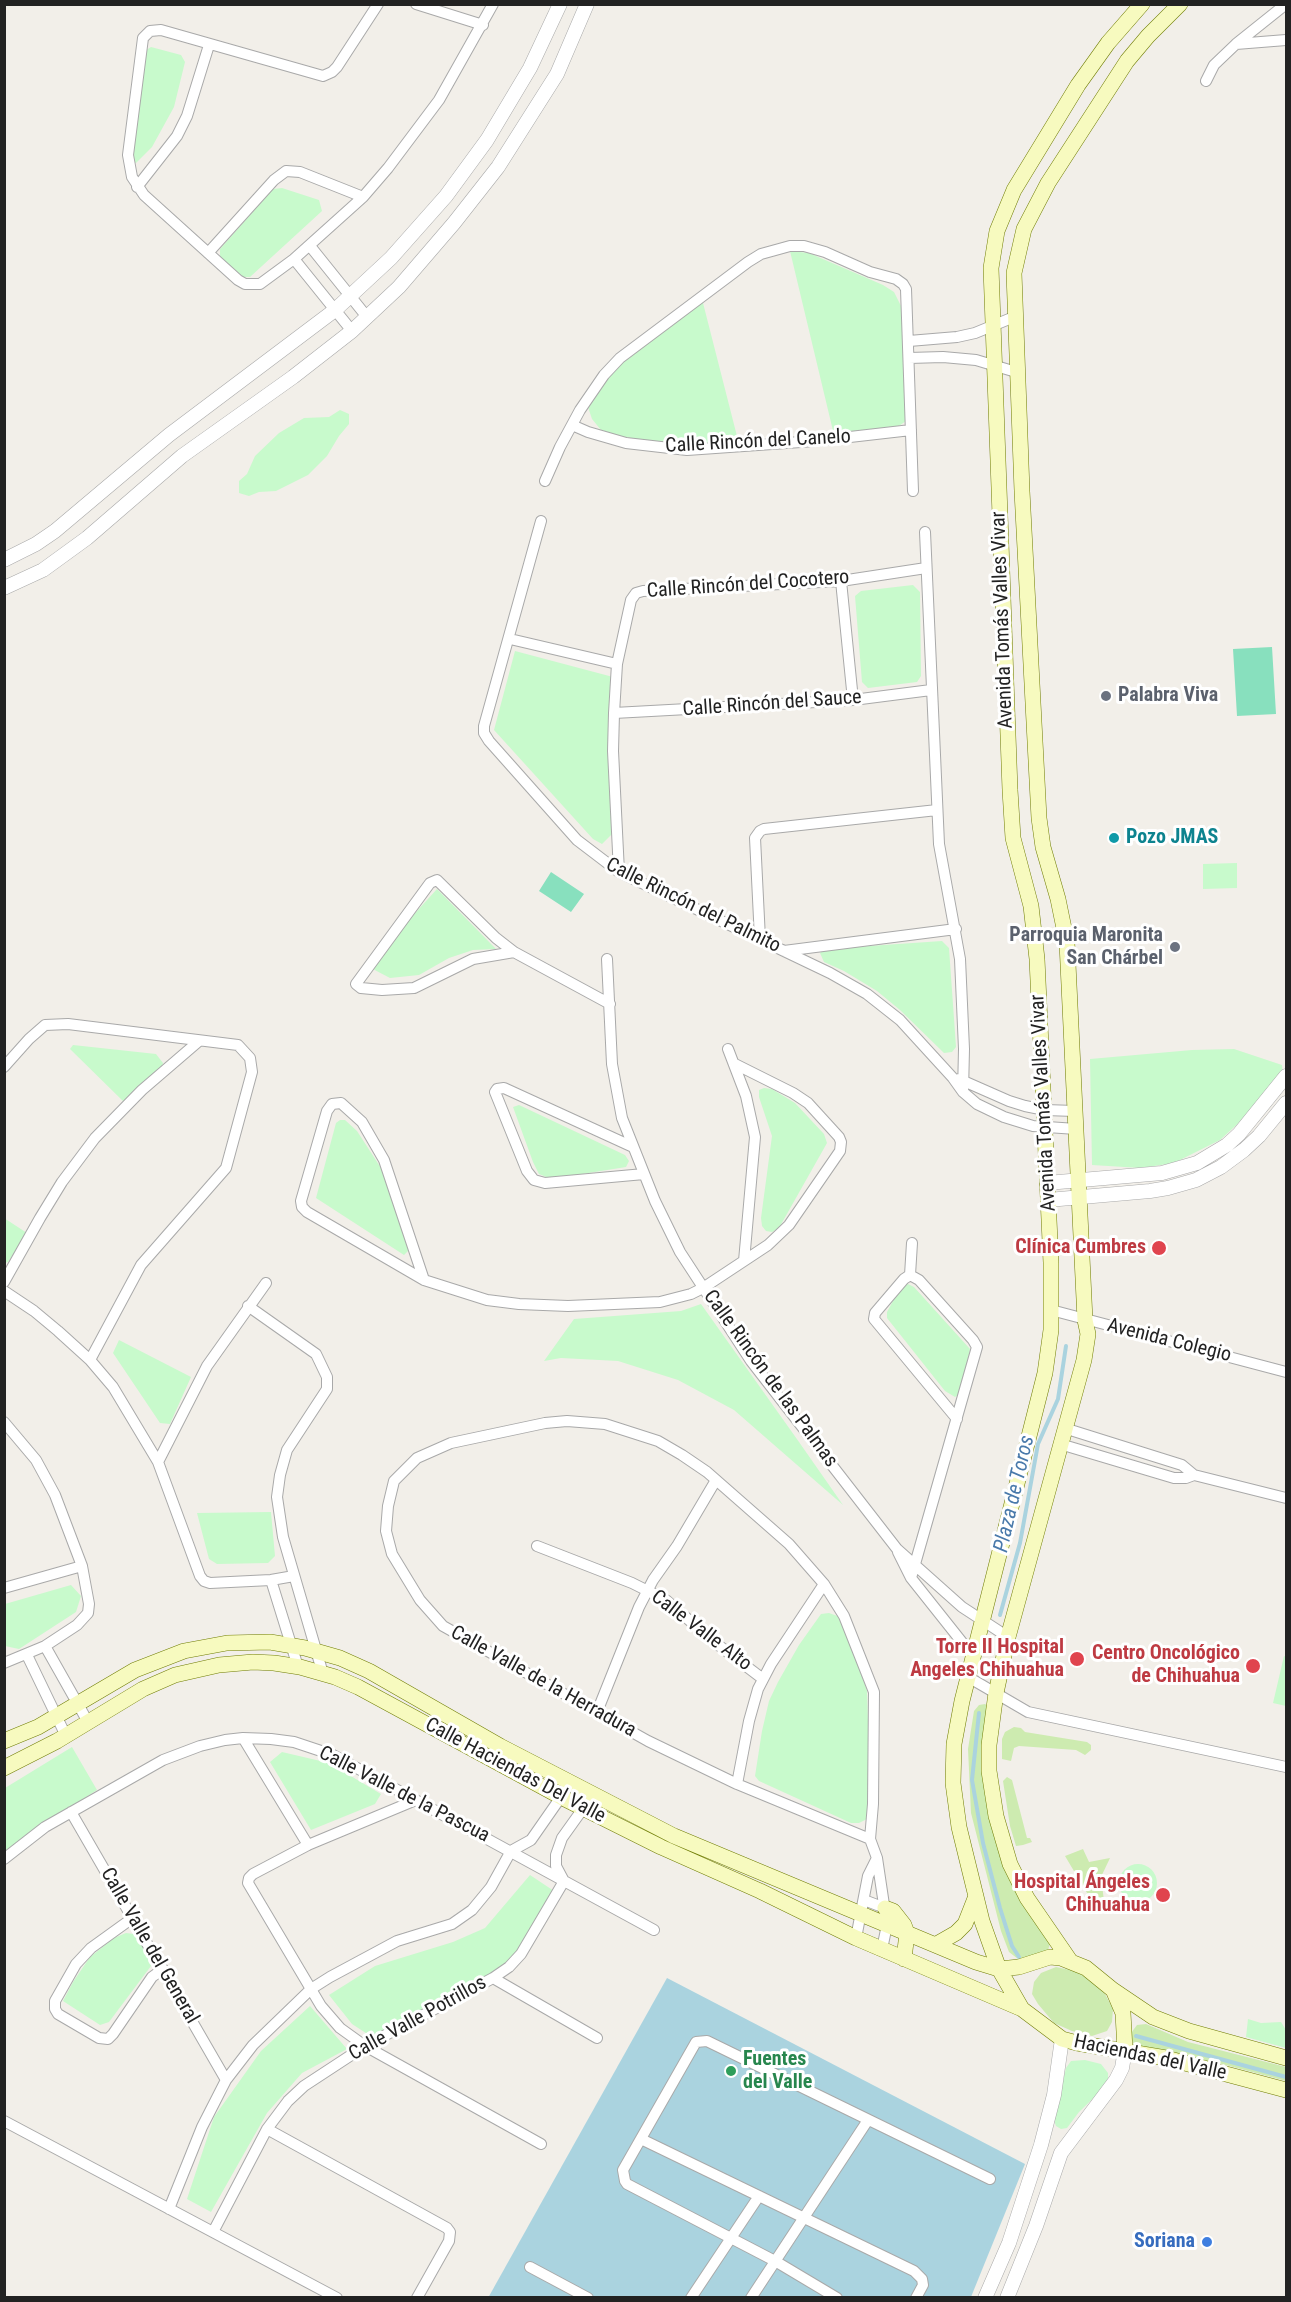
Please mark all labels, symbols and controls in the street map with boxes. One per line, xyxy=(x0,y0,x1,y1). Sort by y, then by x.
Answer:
street label: Calle Rincón del Canelo xyxy=(665,425,851,459)
street label: Avenida Tomás Valles Vivar xyxy=(987,511,1019,729)
street label: Calle Rincón del Cocotero xyxy=(646,566,850,604)
place label: Palabra Viva xyxy=(1118,684,1218,708)
street label: Calle Rincón del Sauce xyxy=(682,686,862,722)
marker: Palabra Viva xyxy=(1099,689,1113,703)
place label: Pozo JMAS xyxy=(1126,826,1218,850)
marker: Pozo JMAS xyxy=(1107,831,1121,845)
street label: Calle Rincón del Palmito xyxy=(602,853,784,959)
place label: Parroquia Maronita San Chárbel xyxy=(1009,924,1163,971)
marker: Parroquia Maronita San Chárbel xyxy=(1168,940,1182,954)
street label: Avenida Tomás Valles Vivar xyxy=(1026,994,1062,1212)
place label: Clínica Cumbres xyxy=(1015,1236,1146,1260)
marker: Clínica Cumbres xyxy=(1150,1239,1168,1257)
street label: Calle Rincón de las Palmas xyxy=(698,1286,842,1472)
street label: Avenida Colegio xyxy=(1104,1314,1234,1368)
water label: Plaza de Toros xyxy=(989,1433,1041,1555)
street label: Calle Valle Alto xyxy=(646,1585,756,1677)
street label: Calle Valle de la Herradura xyxy=(446,1621,640,1743)
place label: Torre II Hospital Angeles Chihuahua xyxy=(910,1636,1064,1683)
place label: Centro Oncológico de Chihuahua xyxy=(1092,1642,1240,1689)
marker: Torre II Hospital Angeles Chihuahua xyxy=(1068,1650,1086,1668)
marker: Centro Oncológico de Chihuahua xyxy=(1244,1657,1262,1675)
street label: Calle Haciendas Del Valle xyxy=(421,1713,609,1829)
street label: Calle Valle de la Pascua xyxy=(315,1742,493,1848)
street label: Calle Valle del General xyxy=(95,1864,203,2028)
place label: Hospital Ángeles Chihuahua xyxy=(1014,1871,1150,1918)
marker: Hospital Ángeles Chihuahua xyxy=(1154,1886,1172,1904)
street label: Calle Valle Potrillos xyxy=(345,1971,491,2067)
street label: Haciendas del Valle xyxy=(1071,2030,1229,2086)
place label: Fuentes del Valle xyxy=(743,2048,812,2095)
marker: Fuentes del Valle xyxy=(724,2064,738,2078)
place label: Soriana xyxy=(1134,2230,1195,2254)
marker: Soriana xyxy=(1200,2235,1214,2249)

